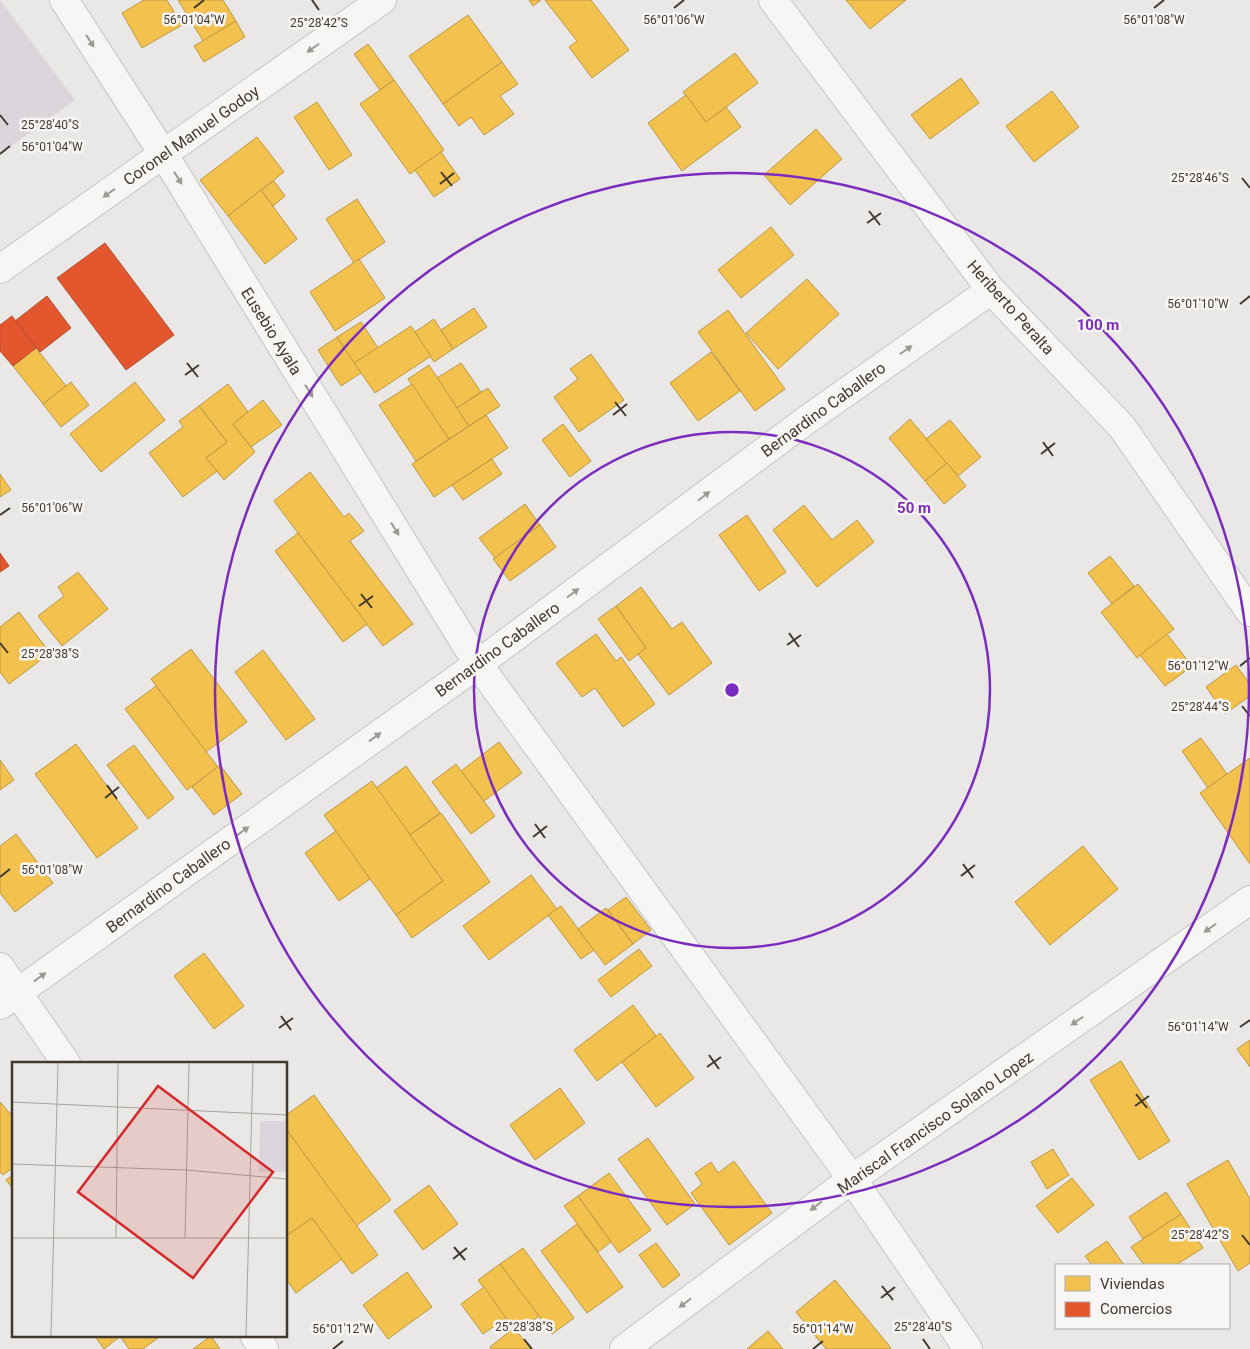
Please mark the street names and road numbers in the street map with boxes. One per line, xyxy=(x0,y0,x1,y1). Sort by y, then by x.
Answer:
street label: Coronel Manuel Godoy xyxy=(120,81,263,189)
street label: Heriberto Peralta xyxy=(963,256,1058,359)
street label: Eusebio Ayala xyxy=(237,284,306,378)
street label: Bernardino Caballero xyxy=(757,358,889,461)
street label: Bernardino Caballero xyxy=(431,598,563,701)
street label: Bernardino Caballero xyxy=(102,834,234,937)
street label: Mariscal Francisco Solano Lopez xyxy=(834,1047,1037,1198)

